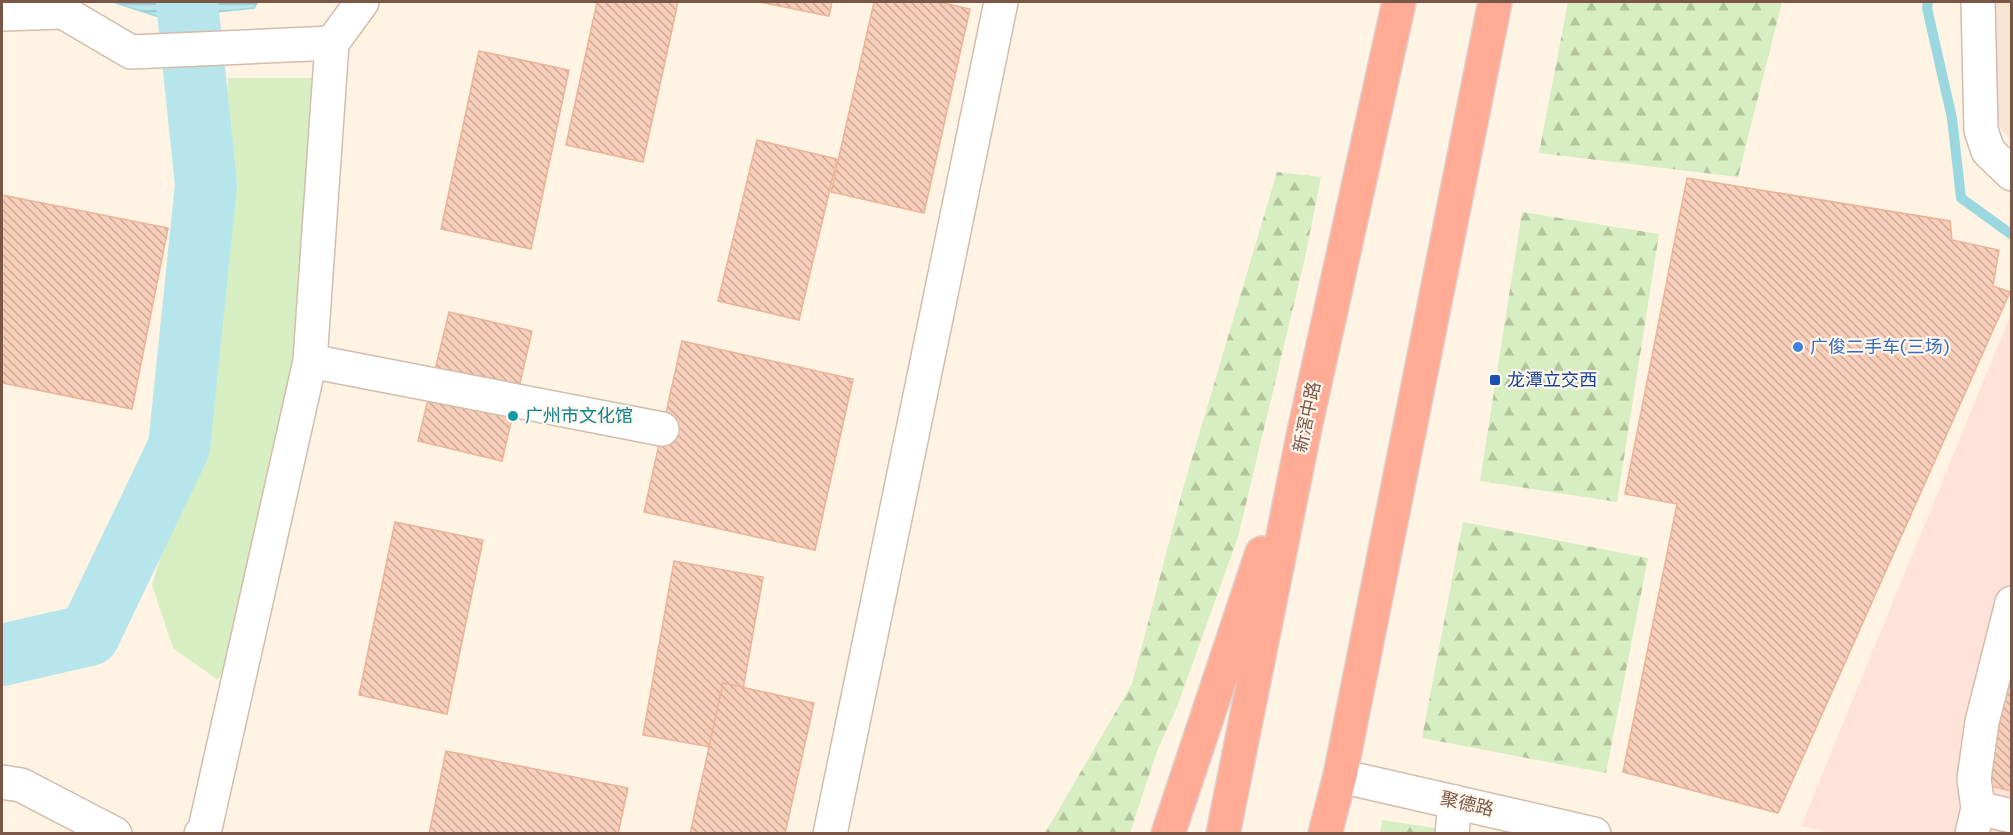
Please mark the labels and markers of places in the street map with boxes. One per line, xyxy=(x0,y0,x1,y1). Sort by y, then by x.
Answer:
place label: 广俊二手车(三场) xyxy=(1810,335,1949,359)
marker: 广俊二手车(三场) xyxy=(1791,340,1805,354)
place label: 龙潭立交西 xyxy=(1507,368,1597,392)
marker: 龙潭立交西 xyxy=(1488,373,1502,387)
place label: 广州市文化馆 xyxy=(525,404,633,428)
marker: 广州市文化馆 xyxy=(506,409,520,423)

